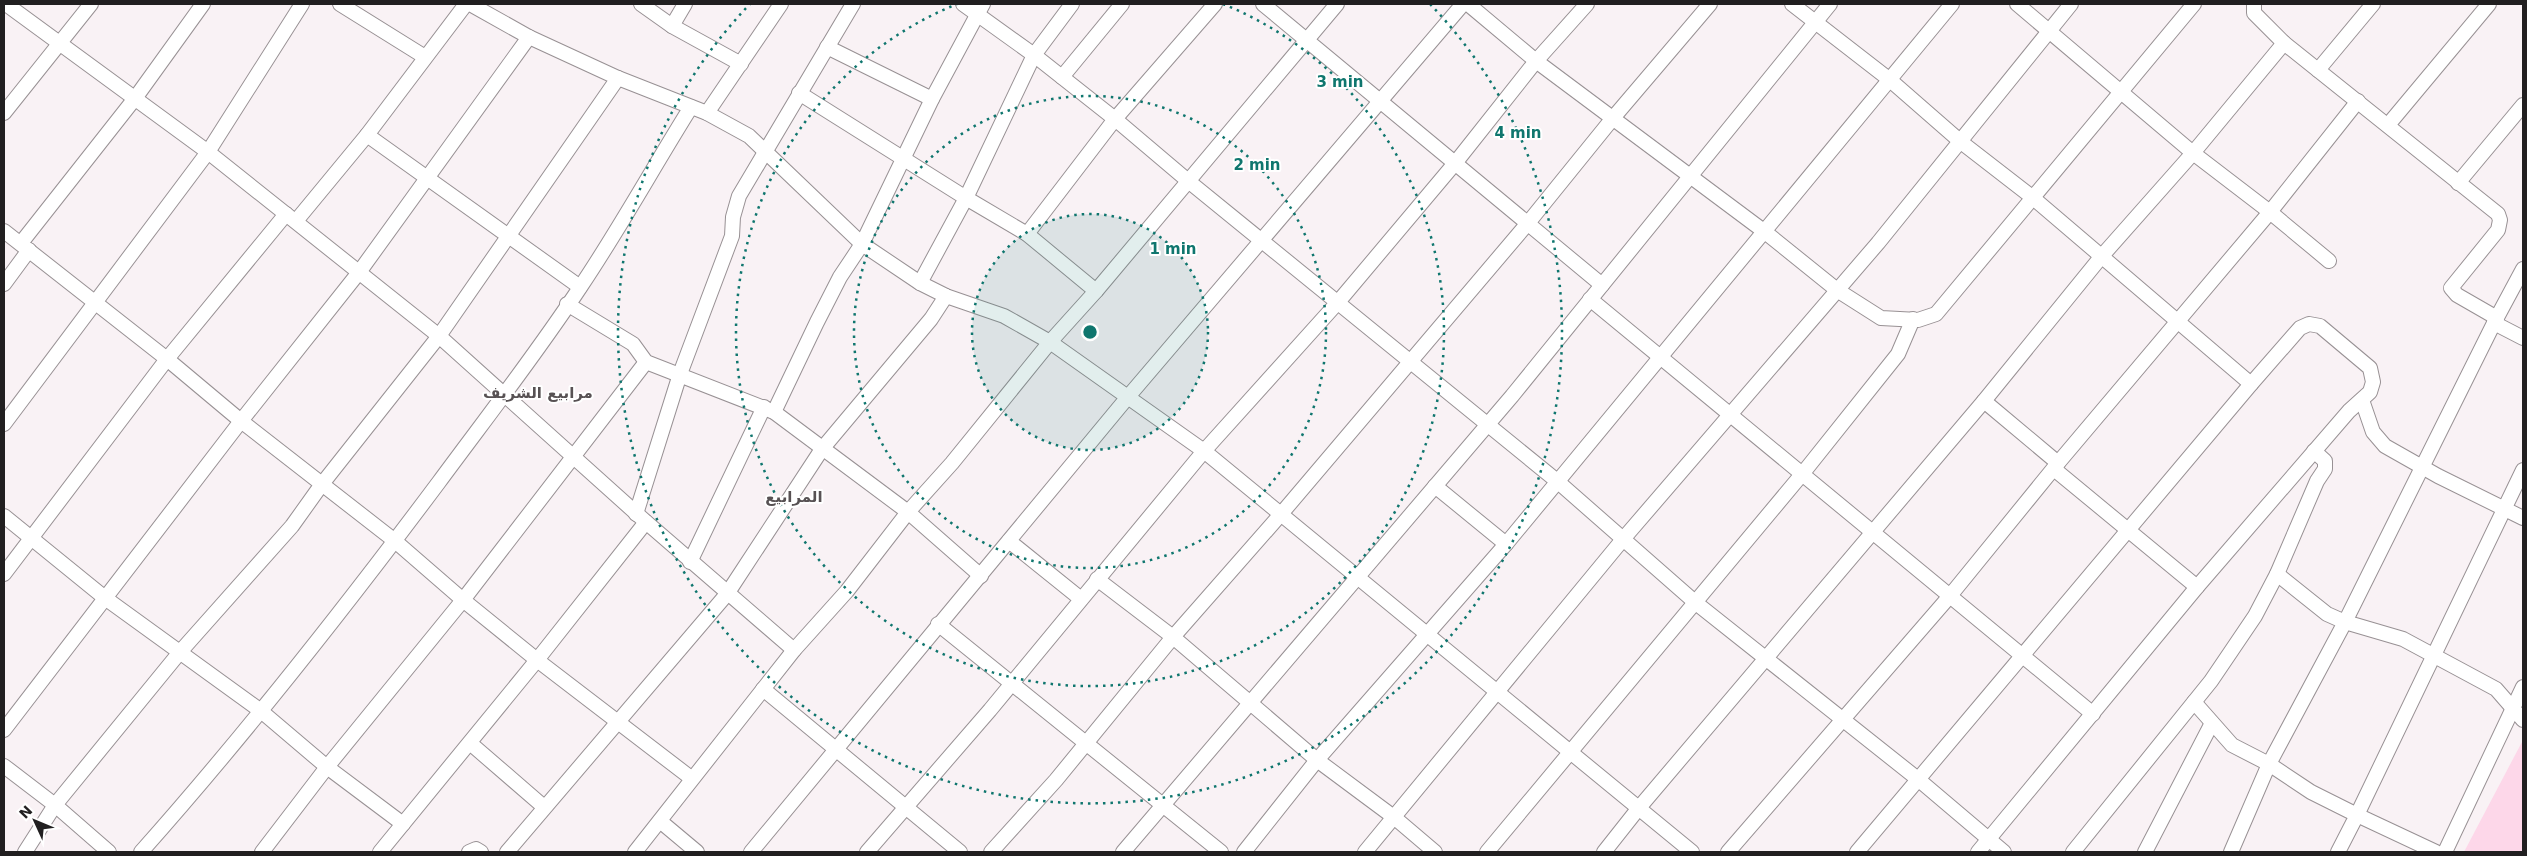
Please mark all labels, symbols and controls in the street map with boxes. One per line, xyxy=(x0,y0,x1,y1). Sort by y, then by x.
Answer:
text: 3 min xyxy=(1316,73,1364,91)
text: 4 min xyxy=(1494,124,1542,142)
text: 2 min xyxy=(1233,156,1281,174)
text: 1 min xyxy=(1149,240,1197,258)
centre of rings xyxy=(1081,323,1099,341)
district label: مرابيع الشريف xyxy=(483,384,593,402)
district label: المرابيع xyxy=(765,488,823,506)
north arrow xyxy=(10,796,60,846)
text: N xyxy=(16,802,35,822)

